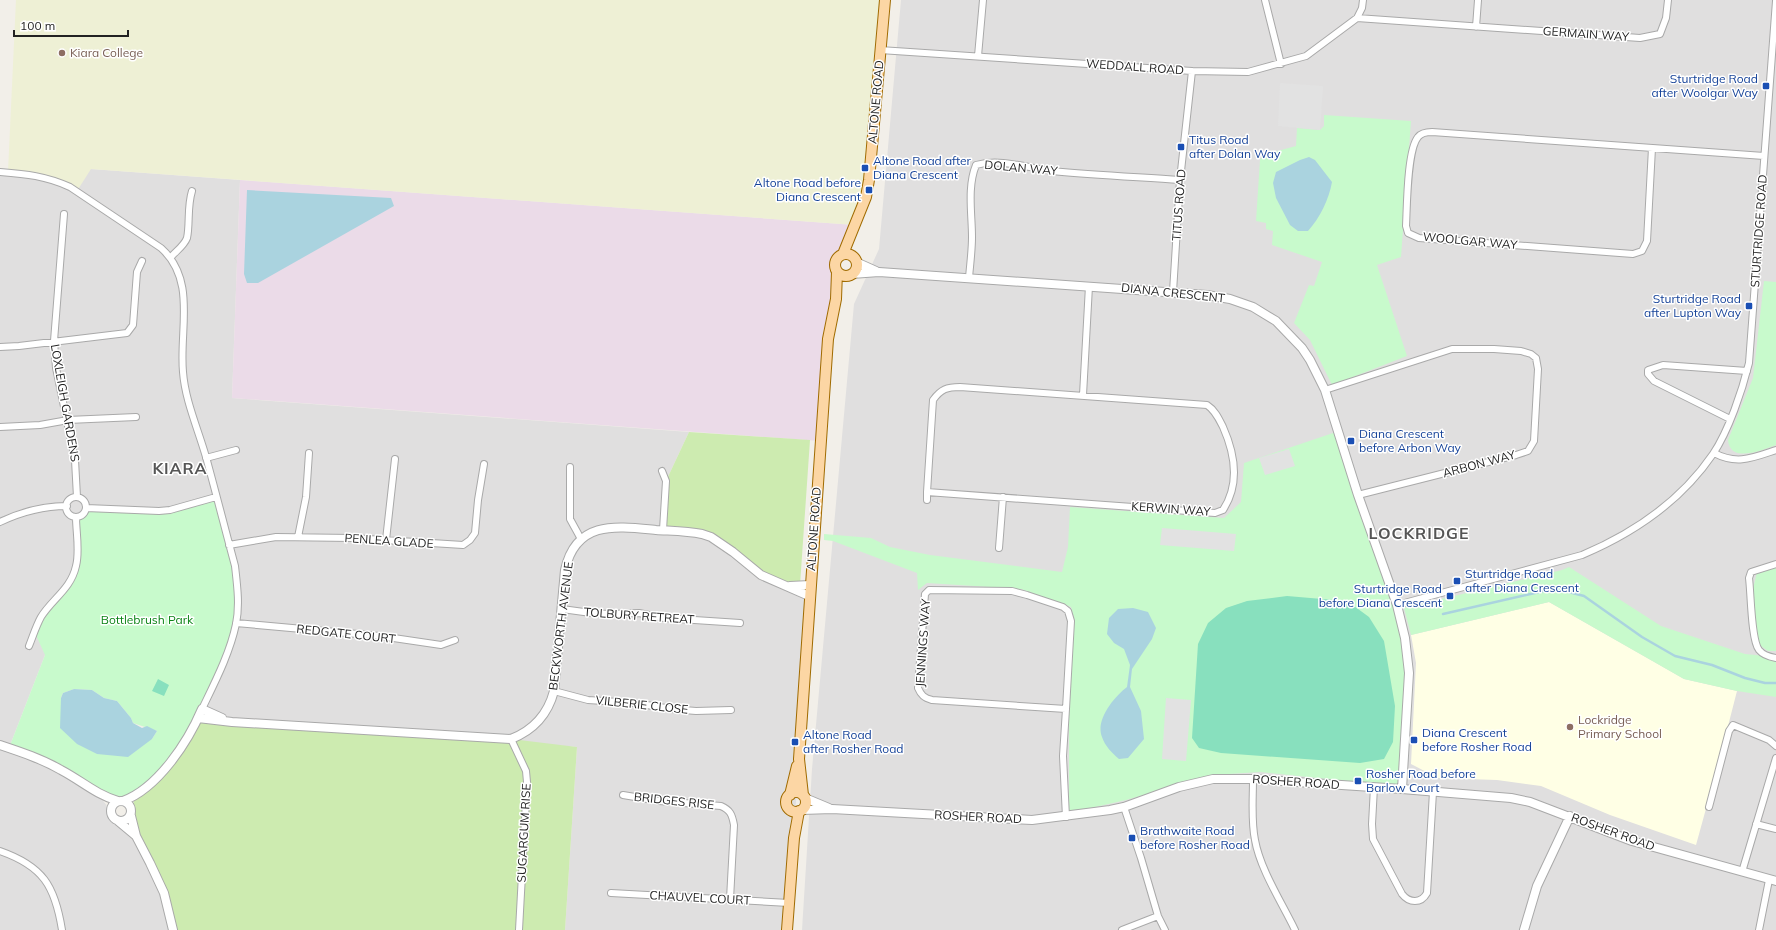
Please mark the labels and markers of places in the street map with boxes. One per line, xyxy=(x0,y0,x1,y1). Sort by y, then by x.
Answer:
place label: Kiara College xyxy=(70,45,143,60)
marker: Kiara College xyxy=(57,48,67,58)
place label: Sturtridge Road after Woolgar Way xyxy=(1652,71,1759,100)
marker: Sturtridge Road after Woolgar Way xyxy=(1761,81,1771,91)
place label: Titus Road after Dolan Way xyxy=(1189,132,1281,161)
marker: Titus Road after Dolan Way xyxy=(1176,142,1186,152)
place label: Altone Road after Diana Crescent xyxy=(873,153,972,182)
marker: Altone Road after Diana Crescent xyxy=(860,163,870,173)
place label: Altone Road before Diana Crescent xyxy=(754,175,861,204)
marker: Altone Road before Diana Crescent xyxy=(864,185,874,195)
place label: Sturtridge Road after Lupton Way xyxy=(1644,291,1742,320)
marker: Sturtridge Road after Lupton Way xyxy=(1744,301,1754,311)
place label: Diana Crescent before Arbon Way xyxy=(1359,426,1462,455)
marker: Diana Crescent before Arbon Way xyxy=(1346,436,1356,446)
place label: Sturtridge Road after Diana Crescent xyxy=(1465,566,1579,595)
marker: Sturtridge Road after Diana Crescent xyxy=(1452,576,1462,586)
place label: Sturtridge Road before Diana Crescent xyxy=(1319,581,1442,610)
marker: Sturtridge Road before Diana Crescent xyxy=(1445,591,1455,601)
place label: Lockridge Primary School xyxy=(1578,712,1662,741)
marker: Lockridge Primary School xyxy=(1565,722,1575,732)
place label: Diana Crescent before Rosher Road xyxy=(1422,725,1532,754)
place label: Altone Road after Rosher Road xyxy=(803,727,904,756)
marker: Diana Crescent before Rosher Road xyxy=(1409,735,1419,745)
marker: Altone Road after Rosher Road xyxy=(790,737,800,747)
place label: Rosher Road before Barlow Court xyxy=(1366,766,1476,795)
marker: Rosher Road before Barlow Court xyxy=(1353,776,1363,786)
place label: Brathwaite Road before Rosher Road xyxy=(1140,823,1250,852)
marker: Brathwaite Road before Rosher Road xyxy=(1127,833,1137,843)

